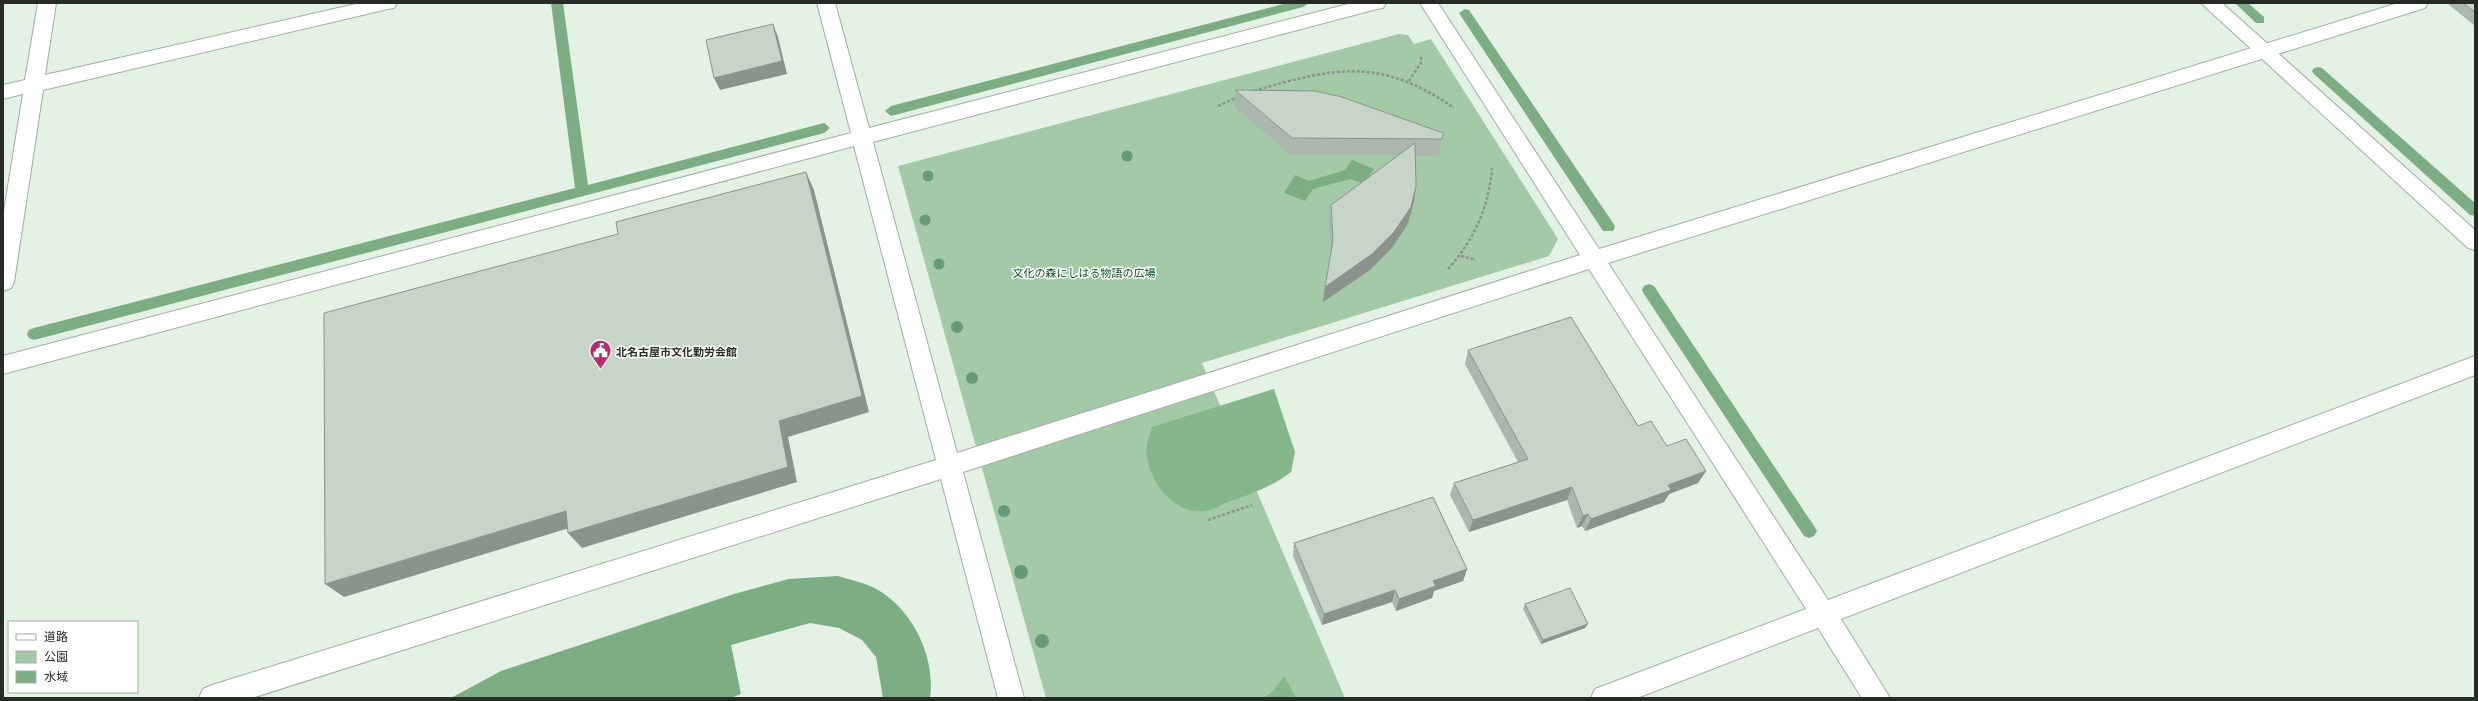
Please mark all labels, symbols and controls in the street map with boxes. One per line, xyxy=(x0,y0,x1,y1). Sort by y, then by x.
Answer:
park label: 文化の森にしはる物語の広場 xyxy=(1013,266,1156,279)
public building icon: 北名古屋市文化勤労会館 xyxy=(587,338,613,371)
place label: 北名古屋市文化勤労会館 xyxy=(616,345,737,358)
legend xyxy=(8,621,138,693)
text: 道路 xyxy=(44,629,68,644)
text: 公園 xyxy=(44,649,68,664)
text: 水域 xyxy=(44,669,68,684)

